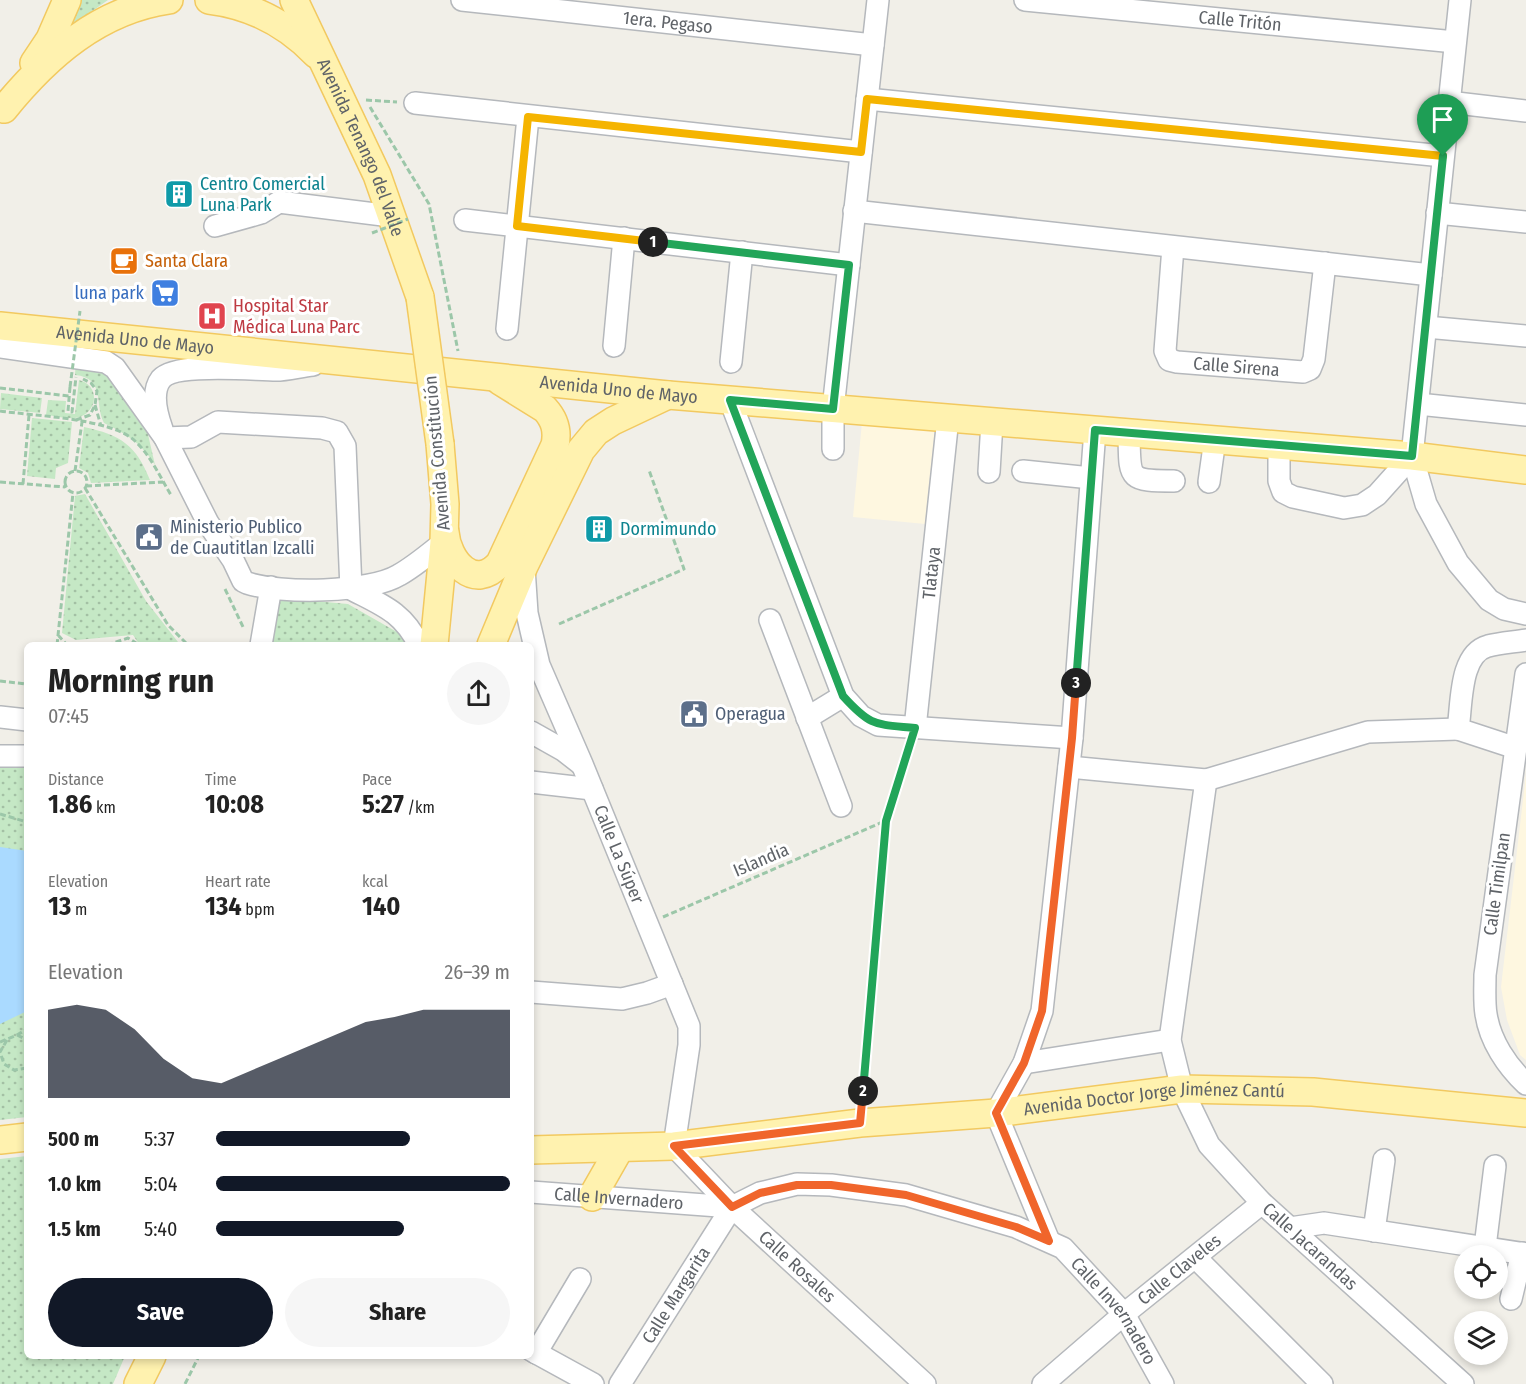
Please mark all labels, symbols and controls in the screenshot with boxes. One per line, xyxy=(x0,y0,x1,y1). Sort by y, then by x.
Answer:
street label: Calle Tritón xyxy=(1197,6,1283,36)
street label: 1era. Pegaso xyxy=(622,7,714,38)
street label: Avenida Tenango del Valle xyxy=(312,55,409,239)
pin xyxy=(1417,94,1468,156)
icon: arrive xyxy=(1426,103,1459,136)
place label: Centro Comercial Luna Park xyxy=(200,173,325,216)
building icon: Centro Comercial Luna Park xyxy=(163,178,195,210)
pin: 1 xyxy=(638,227,668,257)
text: 1 xyxy=(650,232,656,251)
cafe icon: Santa Clara xyxy=(108,245,140,277)
place label: Santa Clara xyxy=(145,250,228,272)
supermarket icon: luna park xyxy=(149,277,181,309)
place label: luna park xyxy=(74,282,145,304)
place label: Hospital Star Médica Luna Parc xyxy=(233,295,360,338)
hospital icon: Hospital Star Médica Luna Parc xyxy=(196,300,228,332)
street label: Avenida Uno de Mayo xyxy=(55,321,215,359)
street label: Calle Sirena xyxy=(1192,352,1281,381)
street label: Avenida Uno de Mayo xyxy=(539,371,698,408)
street label: Avenida Constitución xyxy=(419,375,455,531)
building icon: Dormimundo xyxy=(583,513,615,545)
place label: Ministerio Publico de Cuautitlan Izcalli xyxy=(170,516,315,559)
place label: Dormimundo xyxy=(620,518,716,540)
public building icon: Ministerio Publico de Cuautitlan Izcalli xyxy=(133,521,165,553)
street label: Tlataya xyxy=(918,545,945,600)
text: Morning run xyxy=(48,661,214,701)
button: share xyxy=(447,662,510,725)
pin: 3 xyxy=(1061,668,1091,698)
text: 3 xyxy=(1072,673,1080,692)
public building icon: Operagua xyxy=(678,698,710,730)
place label: Operagua xyxy=(715,703,786,725)
text: 07:45 xyxy=(48,704,89,728)
text: Distance xyxy=(48,770,104,789)
text: Time xyxy=(205,770,237,789)
text: Pace xyxy=(362,770,392,789)
text: 1.86 xyxy=(48,789,92,820)
text: 10:08 xyxy=(205,789,264,820)
text: 5:27 xyxy=(362,789,404,820)
text: km xyxy=(92,798,116,817)
text: /km xyxy=(404,798,435,817)
street label: Calle La Súper xyxy=(589,802,649,907)
street label: Calle Timilpan xyxy=(1479,831,1515,937)
street label: Islandia xyxy=(730,838,792,882)
text: Elevation xyxy=(48,872,108,891)
text: Heart rate xyxy=(205,872,271,891)
text: kcal xyxy=(362,872,388,891)
text: 13 xyxy=(48,891,71,922)
text: 134 xyxy=(205,891,242,922)
text: 140 xyxy=(362,891,401,922)
text: m xyxy=(71,900,87,919)
text: bpm xyxy=(242,900,275,919)
text: Elevation xyxy=(48,960,123,984)
text: 26–39 m xyxy=(444,960,510,984)
pin: 2 xyxy=(848,1076,878,1106)
street label: Avenida Doctor Jorge Jiménez Cantú xyxy=(1022,1078,1285,1120)
text: 2 xyxy=(859,1081,867,1100)
text: 500 m xyxy=(48,1127,99,1151)
text: 5:37 xyxy=(144,1127,175,1151)
text: 1.0 km xyxy=(48,1172,101,1196)
text: 5:04 xyxy=(144,1172,178,1196)
street label: Calle Invernadero xyxy=(553,1183,684,1214)
street label: Calle Jacarandas xyxy=(1258,1198,1362,1295)
text: 1.5 km xyxy=(48,1217,101,1241)
text: 5:40 xyxy=(144,1217,177,1241)
street label: Calle Rosales xyxy=(754,1226,840,1308)
street label: Calle Claveles xyxy=(1133,1229,1226,1310)
street label: Calle Margarita xyxy=(637,1243,715,1348)
map controls xyxy=(1454,1245,1508,1365)
button: locate xyxy=(1454,1245,1508,1299)
street label: Calle Invernadero xyxy=(1066,1253,1161,1368)
button: Save xyxy=(48,1278,273,1347)
button: Share xyxy=(285,1278,510,1347)
button: layers xyxy=(1454,1311,1508,1365)

